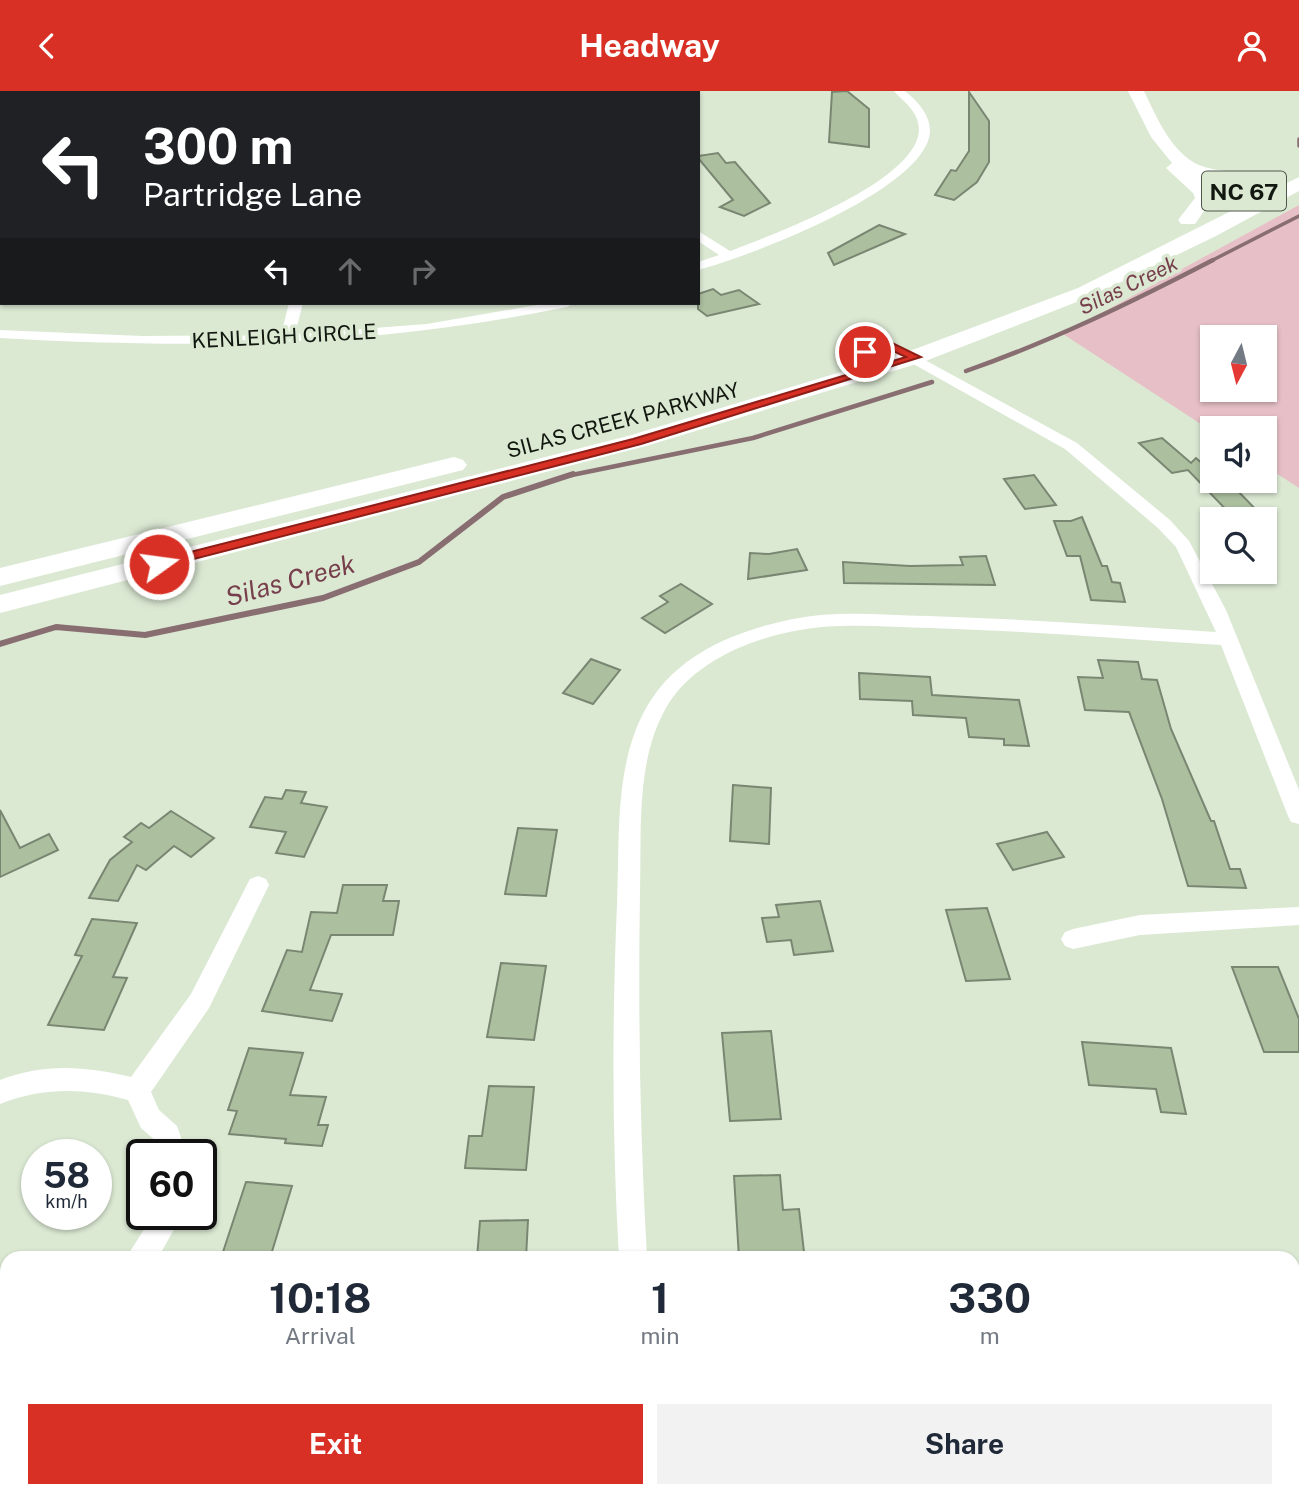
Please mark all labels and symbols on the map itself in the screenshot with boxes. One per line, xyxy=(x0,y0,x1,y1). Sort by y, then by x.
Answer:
road number: NC 67 xyxy=(1202,171,1286,211)
water label: Silas Creek xyxy=(1074,250,1182,320)
street label: KENLEIGH CIRCLE xyxy=(191,319,377,353)
pin xyxy=(835,322,895,382)
north arrow xyxy=(1200,325,1278,403)
street label: SILAS CREEK PARKWAY xyxy=(504,377,742,463)
position arrow xyxy=(122,527,196,601)
water label: Silas Creek xyxy=(222,548,358,612)
speed limit sign: 60 xyxy=(126,1139,217,1230)

